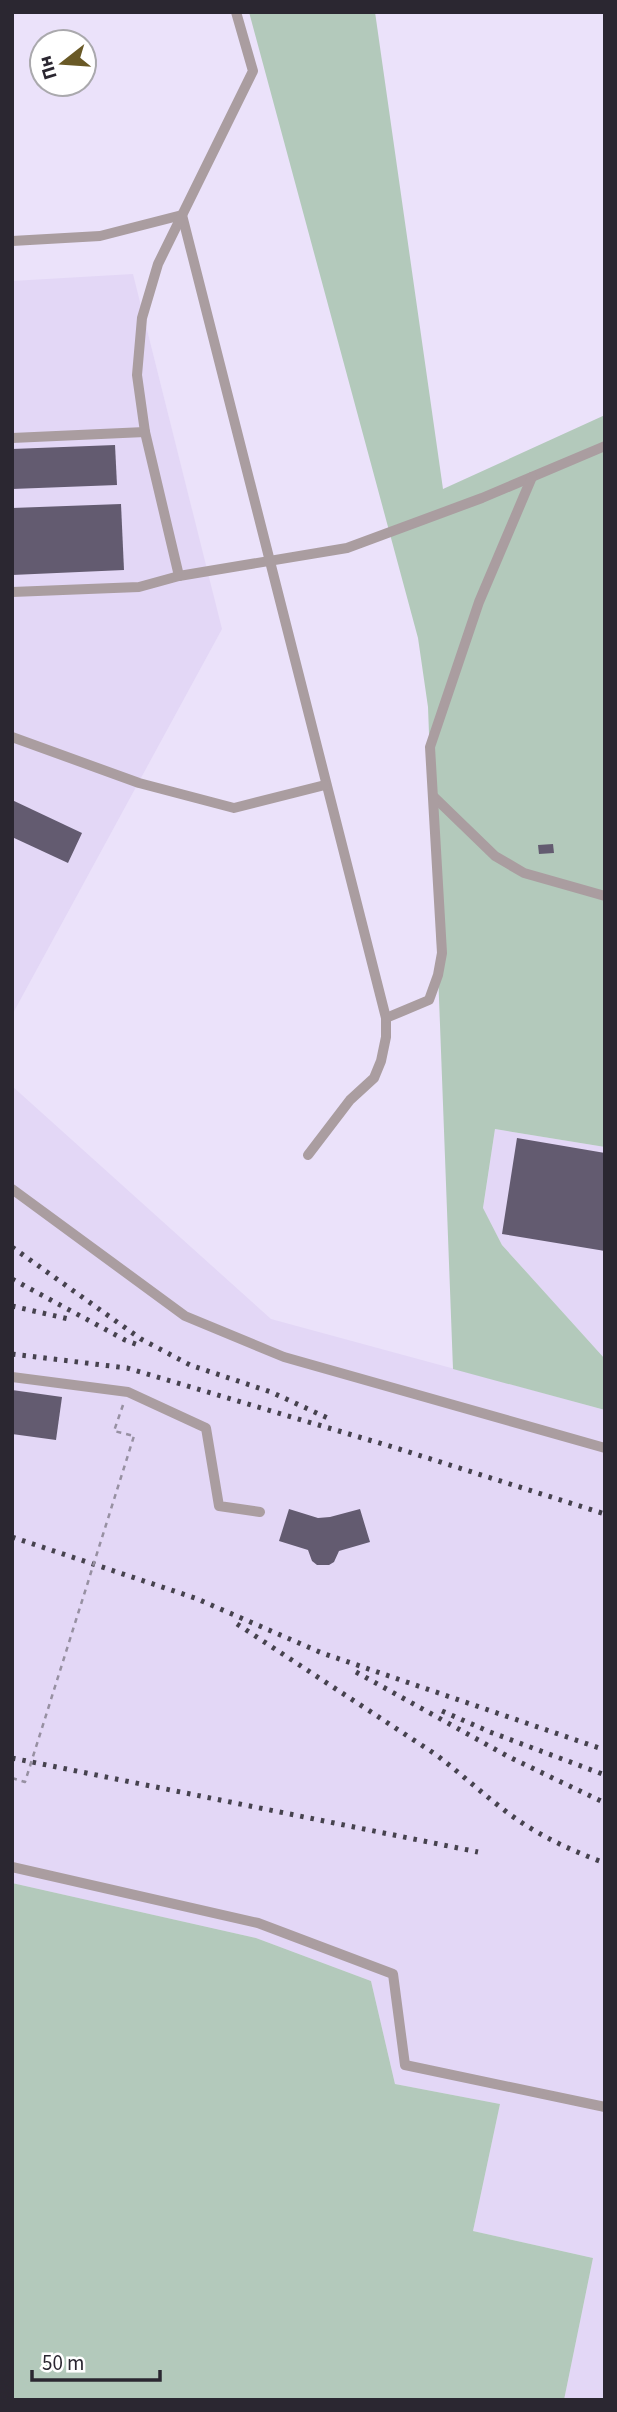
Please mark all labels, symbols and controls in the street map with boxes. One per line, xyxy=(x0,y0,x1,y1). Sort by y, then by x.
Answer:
north arrow xyxy=(28,28,98,98)
text: Пн xyxy=(32,52,65,83)
scale bar xyxy=(32,2338,159,2382)
text: 50 m xyxy=(42,2348,84,2378)

